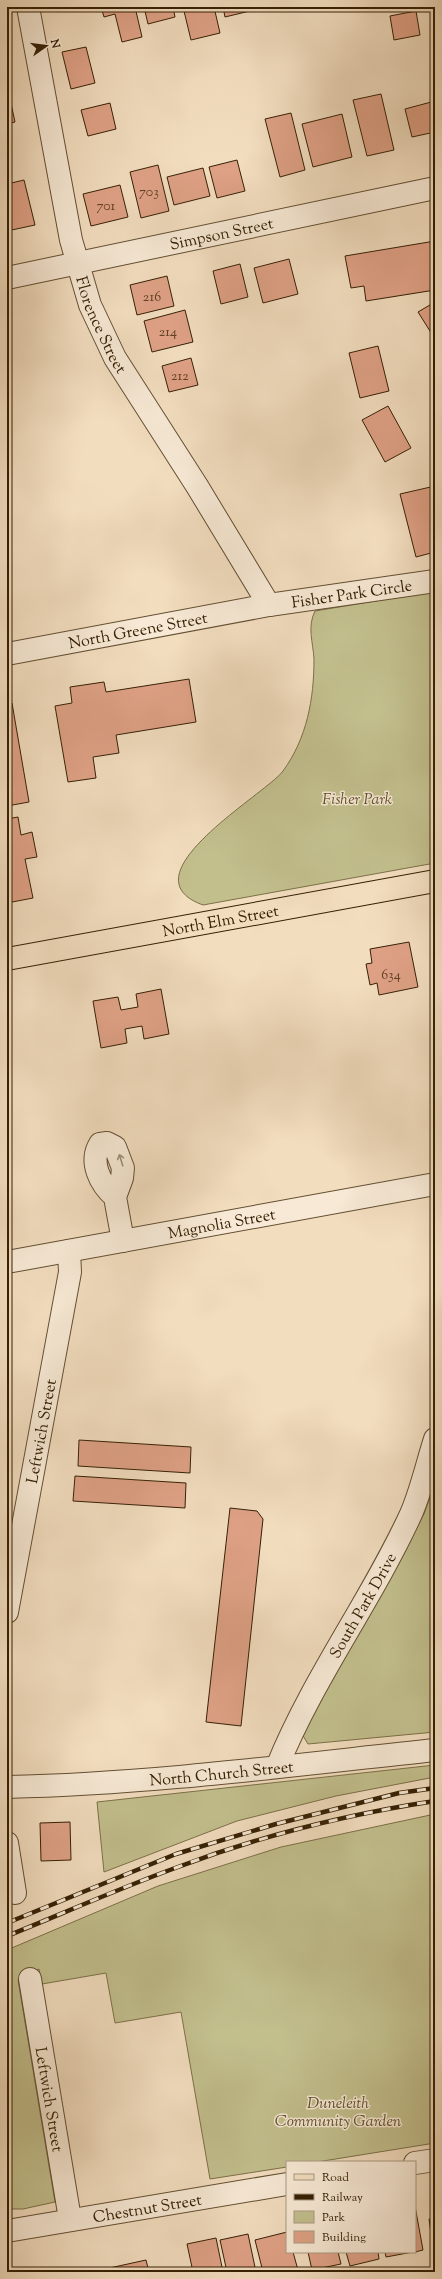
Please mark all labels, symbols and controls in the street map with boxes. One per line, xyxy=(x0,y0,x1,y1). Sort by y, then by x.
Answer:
north arrow xyxy=(26,26,66,66)
text: N xyxy=(46,37,64,50)
house number: 703 xyxy=(139,183,159,203)
house number: 701 xyxy=(97,197,116,217)
street label: Simpson Street xyxy=(168,213,276,257)
street label: Florence Street xyxy=(68,274,131,379)
house number: 216 xyxy=(143,288,161,308)
house number: 214 xyxy=(159,323,177,343)
house number: 212 xyxy=(171,367,189,387)
street label: Fisher Park Circle xyxy=(290,575,414,616)
street label: North Greene Street xyxy=(67,608,210,656)
park label: Fisher Park xyxy=(322,789,392,812)
street label: North Elm Street xyxy=(161,901,281,944)
house number: 634 xyxy=(381,966,401,986)
one-way arrow xyxy=(117,1154,124,1167)
street label: Magnolia Street xyxy=(166,1204,278,1246)
street label: Leftwich Street xyxy=(22,1377,64,1486)
street label: South Park Drive xyxy=(325,1549,404,1664)
street label: North Church Street xyxy=(149,1757,295,1793)
street label: Leftwich Street xyxy=(28,2046,68,2154)
park label: Duneleith Community Garden xyxy=(275,2093,402,2134)
legend xyxy=(286,2161,416,2253)
text: Road xyxy=(322,2169,349,2187)
street label: Chestnut Street xyxy=(91,2189,204,2230)
text: Railway xyxy=(322,2189,363,2207)
text: Park xyxy=(322,2209,345,2227)
text: Building xyxy=(322,2229,366,2247)

